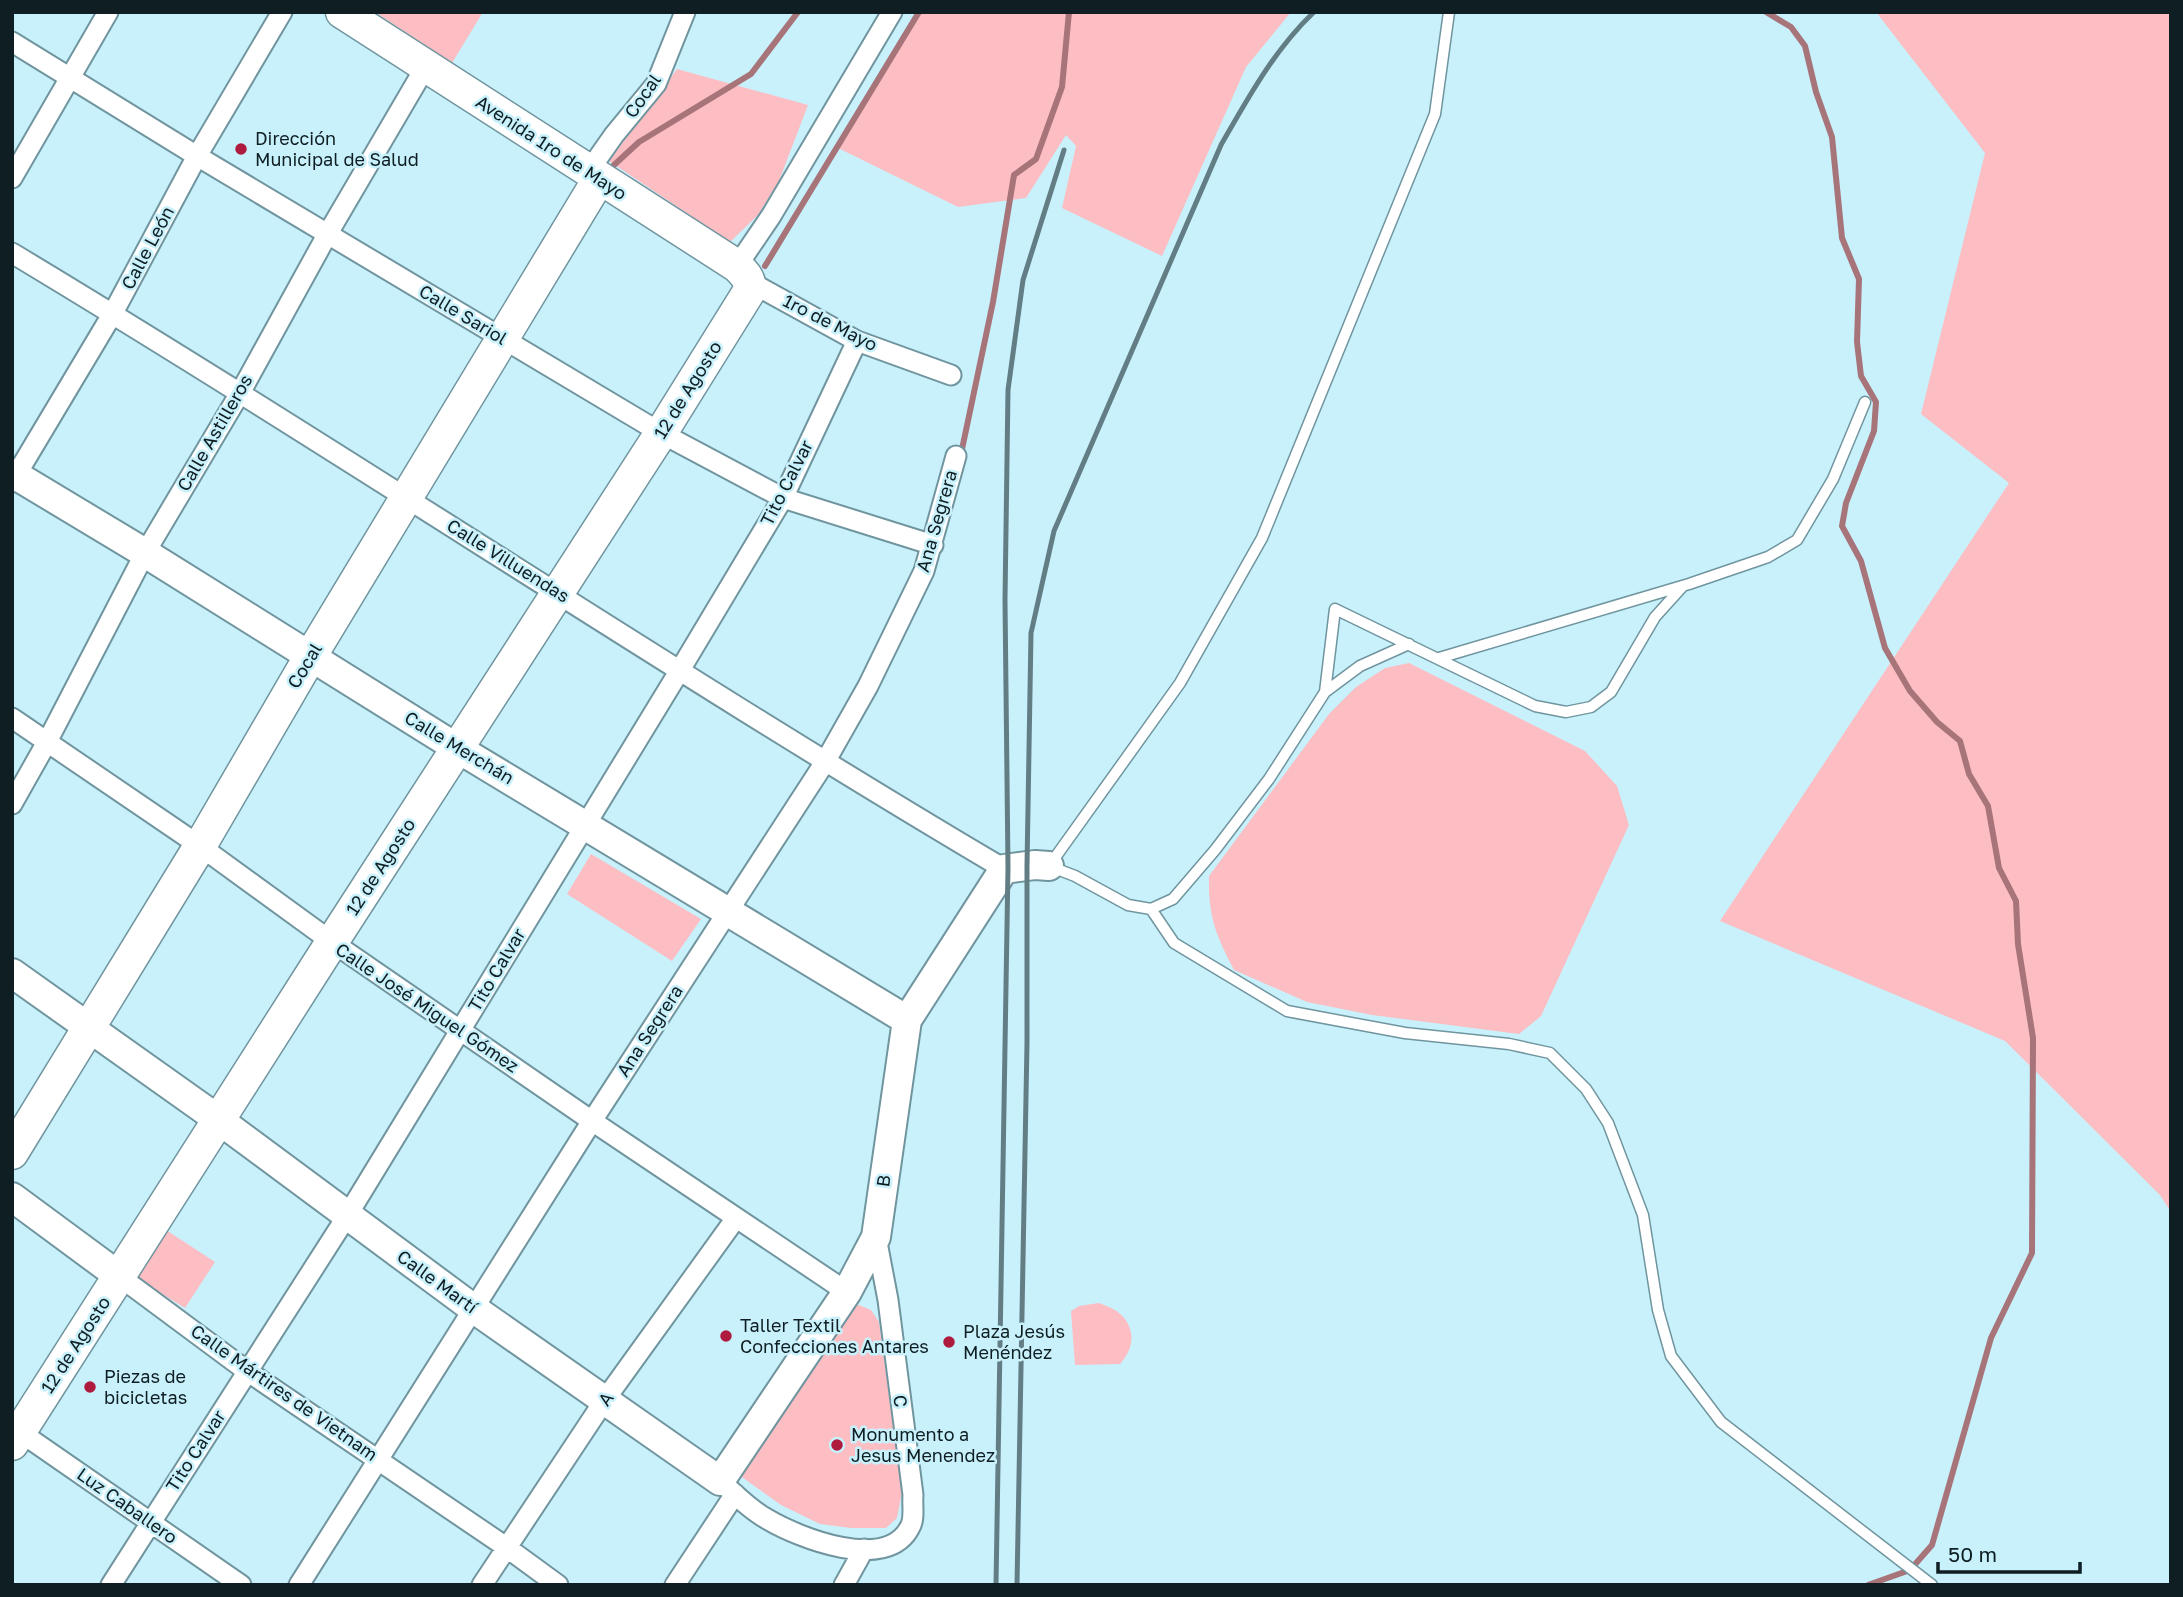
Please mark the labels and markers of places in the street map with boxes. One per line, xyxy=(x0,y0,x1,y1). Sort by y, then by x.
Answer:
place label: Dirección Municipal de Salud xyxy=(255,127,419,170)
marker: Dirección Municipal de Salud xyxy=(233,141,249,157)
place label: Taller Textil Confecciones Antares xyxy=(740,1314,929,1357)
place label: Plaza Jesús Menéndez xyxy=(963,1320,1065,1363)
marker: Taller Textil Confecciones Antares xyxy=(718,1328,734,1344)
marker: Plaza Jesús Menéndez xyxy=(941,1334,957,1350)
place label: Piezas de bicicletas xyxy=(104,1365,187,1408)
marker: Piezas de bicicletas xyxy=(82,1379,98,1395)
place label: Monumento a Jesus Menendez xyxy=(851,1423,995,1466)
marker: Monumento a Jesus Menendez xyxy=(829,1437,845,1453)

